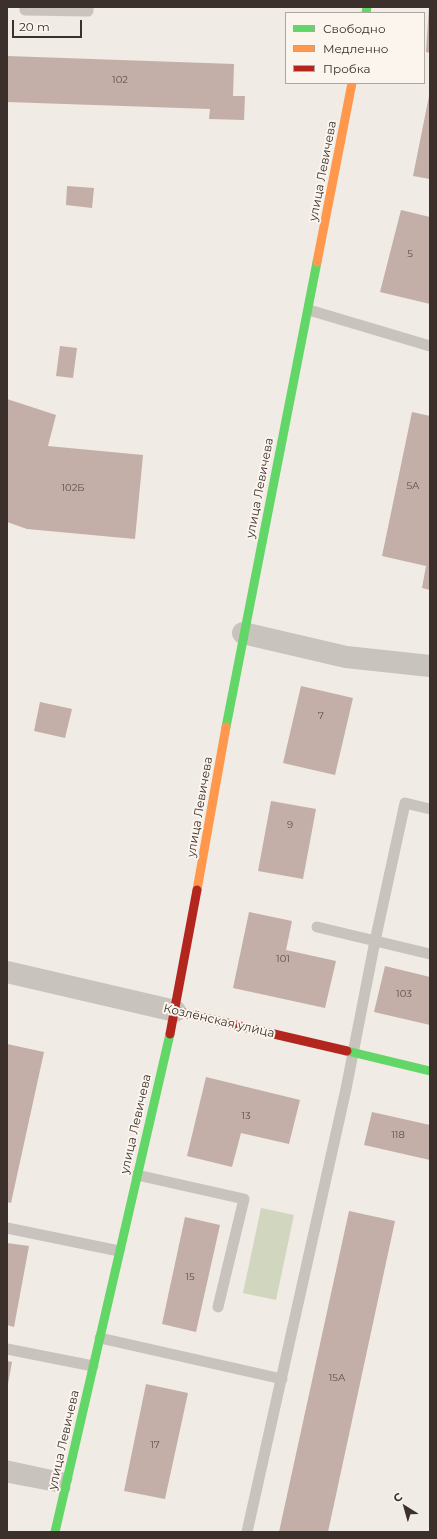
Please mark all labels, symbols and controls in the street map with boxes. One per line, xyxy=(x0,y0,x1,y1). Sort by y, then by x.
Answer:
scale bar xyxy=(14,12,84,38)
legend xyxy=(285,12,425,84)
text: 20 m xyxy=(19,19,50,34)
text: Свободно xyxy=(323,21,386,36)
text: Медленно xyxy=(323,41,388,56)
text: Пробка xyxy=(323,61,371,76)
house number: 102 xyxy=(112,74,128,86)
street label: улица Левичева xyxy=(306,120,340,222)
house number: 5 xyxy=(407,248,413,260)
street label: улица Левичева xyxy=(243,437,277,539)
house number: 5А xyxy=(406,480,420,492)
house number: 102Б xyxy=(61,482,85,494)
house number: 7 xyxy=(318,710,324,722)
street label: улица Левичева xyxy=(184,756,216,858)
house number: 9 xyxy=(287,819,293,831)
house number: 101 xyxy=(276,953,290,965)
house number: 103 xyxy=(396,988,412,1000)
street label: Козлёнская улица xyxy=(162,1001,276,1041)
street label: улица Левичева xyxy=(118,1073,154,1175)
house number: 13 xyxy=(241,1110,251,1122)
house number: 118 xyxy=(391,1129,405,1141)
house number: 15 xyxy=(185,1271,195,1283)
house number: 15А xyxy=(329,1372,345,1384)
street label: улица Левичева xyxy=(46,1389,82,1491)
house number: 17 xyxy=(150,1439,160,1451)
north arrow xyxy=(385,1487,425,1527)
text: С xyxy=(390,1489,405,1505)

